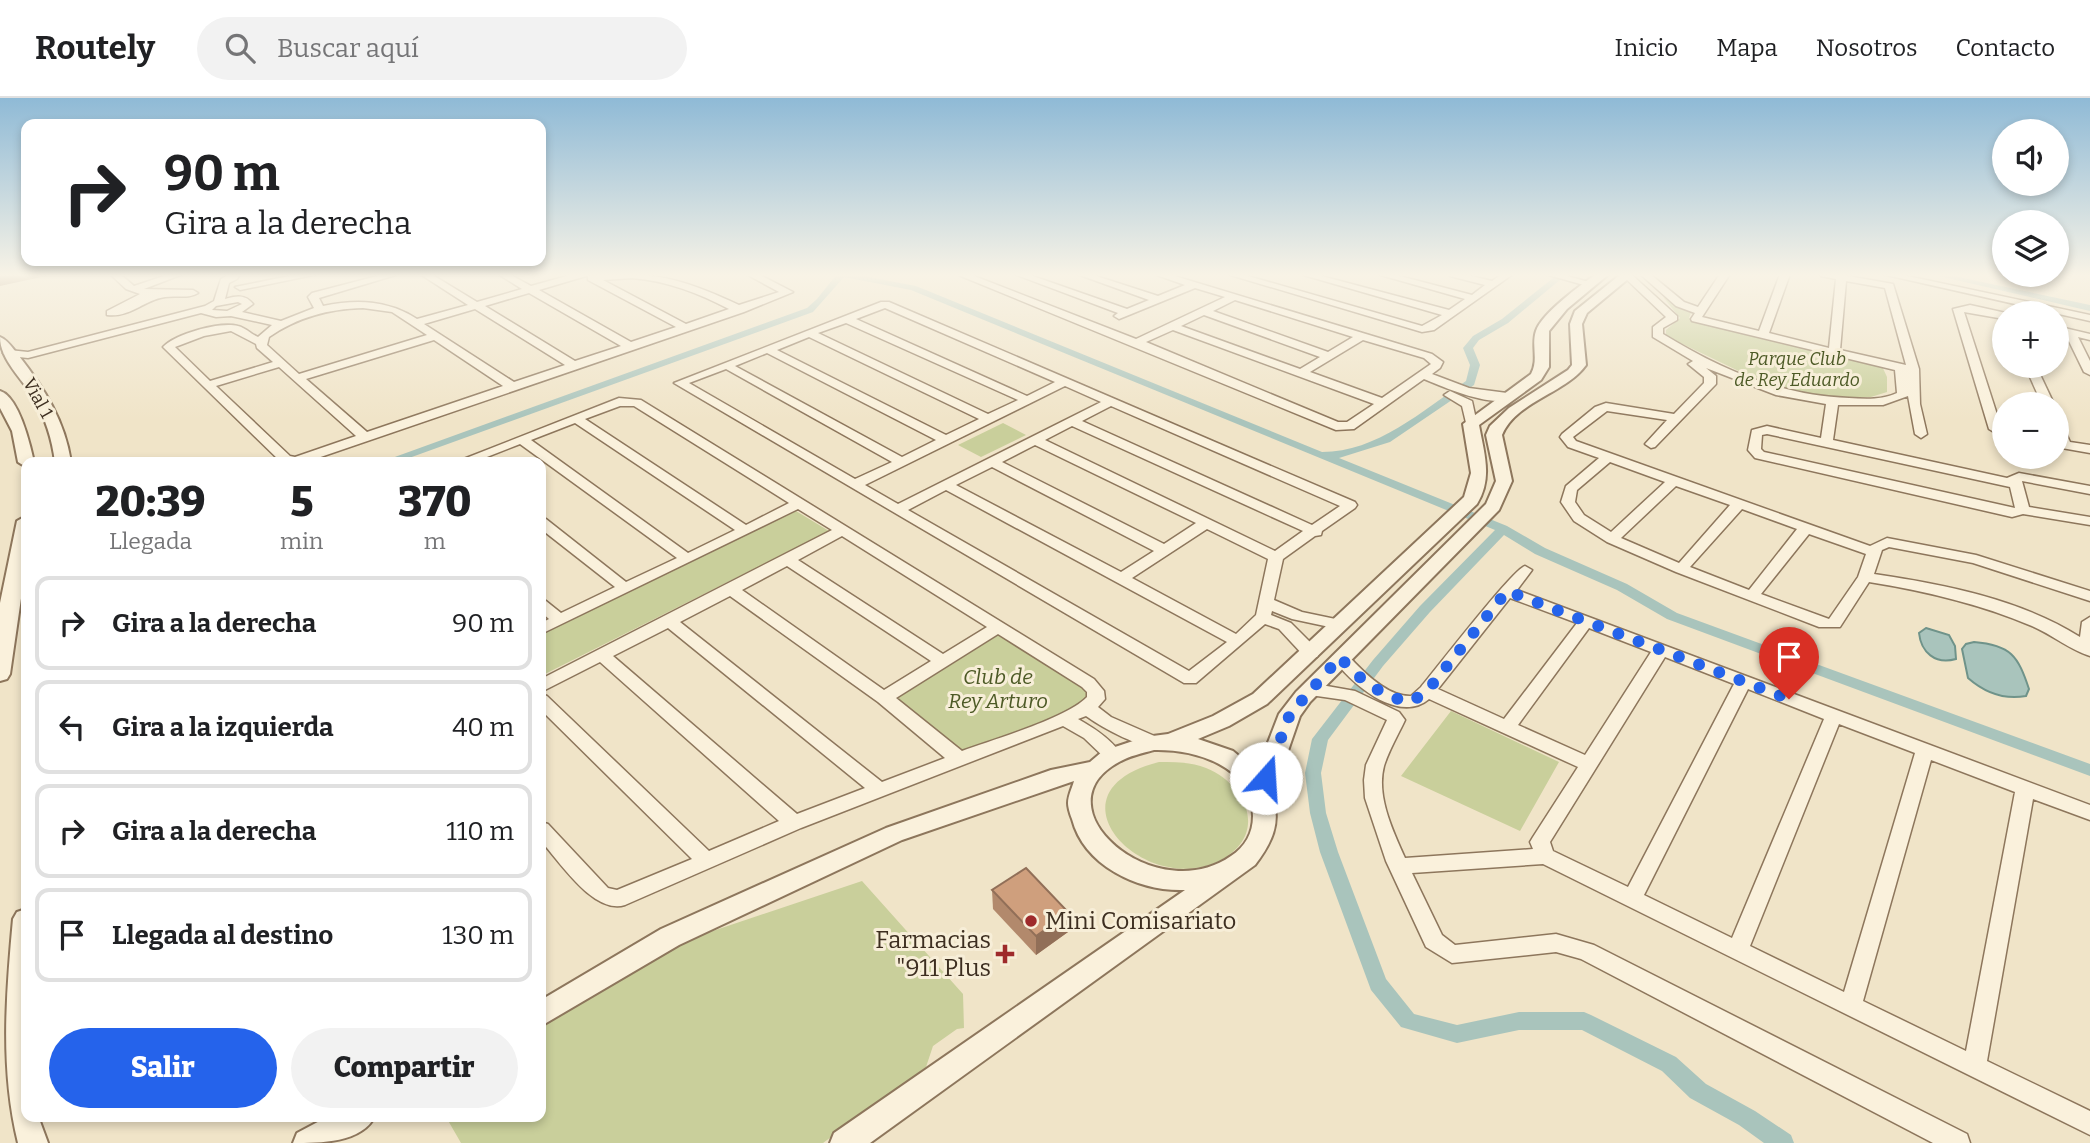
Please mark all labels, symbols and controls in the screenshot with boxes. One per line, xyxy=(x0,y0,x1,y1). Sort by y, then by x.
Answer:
search box xyxy=(197,17,687,80)
text: Routely xyxy=(35,28,155,68)
icon: search xyxy=(221,29,259,67)
text: Buscar aquí xyxy=(277,33,419,64)
text: Inicio xyxy=(1614,34,1678,62)
text: Mapa xyxy=(1716,34,1778,62)
text: Nosotros xyxy=(1816,34,1917,62)
text: Contacto xyxy=(1955,34,2055,62)
map controls xyxy=(1992,119,2069,469)
button: sound xyxy=(1992,119,2069,196)
text: 90 m xyxy=(164,144,280,203)
icon: right xyxy=(49,147,140,238)
text: Gira a la derecha xyxy=(164,204,411,242)
button: layers xyxy=(1992,210,2069,287)
button: + xyxy=(1992,301,2069,378)
park label: Parque Club de Rey Eduardo xyxy=(1734,348,1860,391)
street label: Vial 1 xyxy=(18,374,58,423)
button: − xyxy=(1992,392,2069,469)
text: 20:39 xyxy=(96,477,206,527)
text: 5 xyxy=(290,477,313,527)
text: 370 xyxy=(398,477,471,527)
text: Llegada xyxy=(109,527,192,555)
text: min xyxy=(280,527,323,555)
text: m xyxy=(424,527,446,555)
icon: right xyxy=(53,604,91,642)
text: Gira a la derecha xyxy=(112,608,316,639)
text: 90 m xyxy=(452,608,514,639)
pin xyxy=(1759,627,1819,699)
icon: arrive xyxy=(1770,638,1808,676)
park label: Club de Rey Arturo xyxy=(948,664,1048,714)
icon: left xyxy=(53,708,91,746)
text: Gira a la izquierda xyxy=(112,712,334,743)
text: 40 m xyxy=(452,712,514,743)
position arrow xyxy=(1229,741,1303,815)
icon: right xyxy=(53,812,91,850)
text: Gira a la derecha xyxy=(112,816,316,847)
text: 110 m xyxy=(446,816,514,847)
place label: Mini Comisariato xyxy=(1045,907,1236,935)
marker: Mini Comisariato xyxy=(1023,913,1039,929)
icon: arrive xyxy=(53,916,91,954)
text: Llegada al destino xyxy=(112,920,333,951)
text: 130 m xyxy=(442,920,514,951)
place label: Farmacias "911 Plus xyxy=(875,926,991,982)
marker: Farmacias "911 Plus xyxy=(997,946,1013,962)
button: Salir xyxy=(49,1028,277,1108)
button: Compartir xyxy=(291,1028,518,1108)

